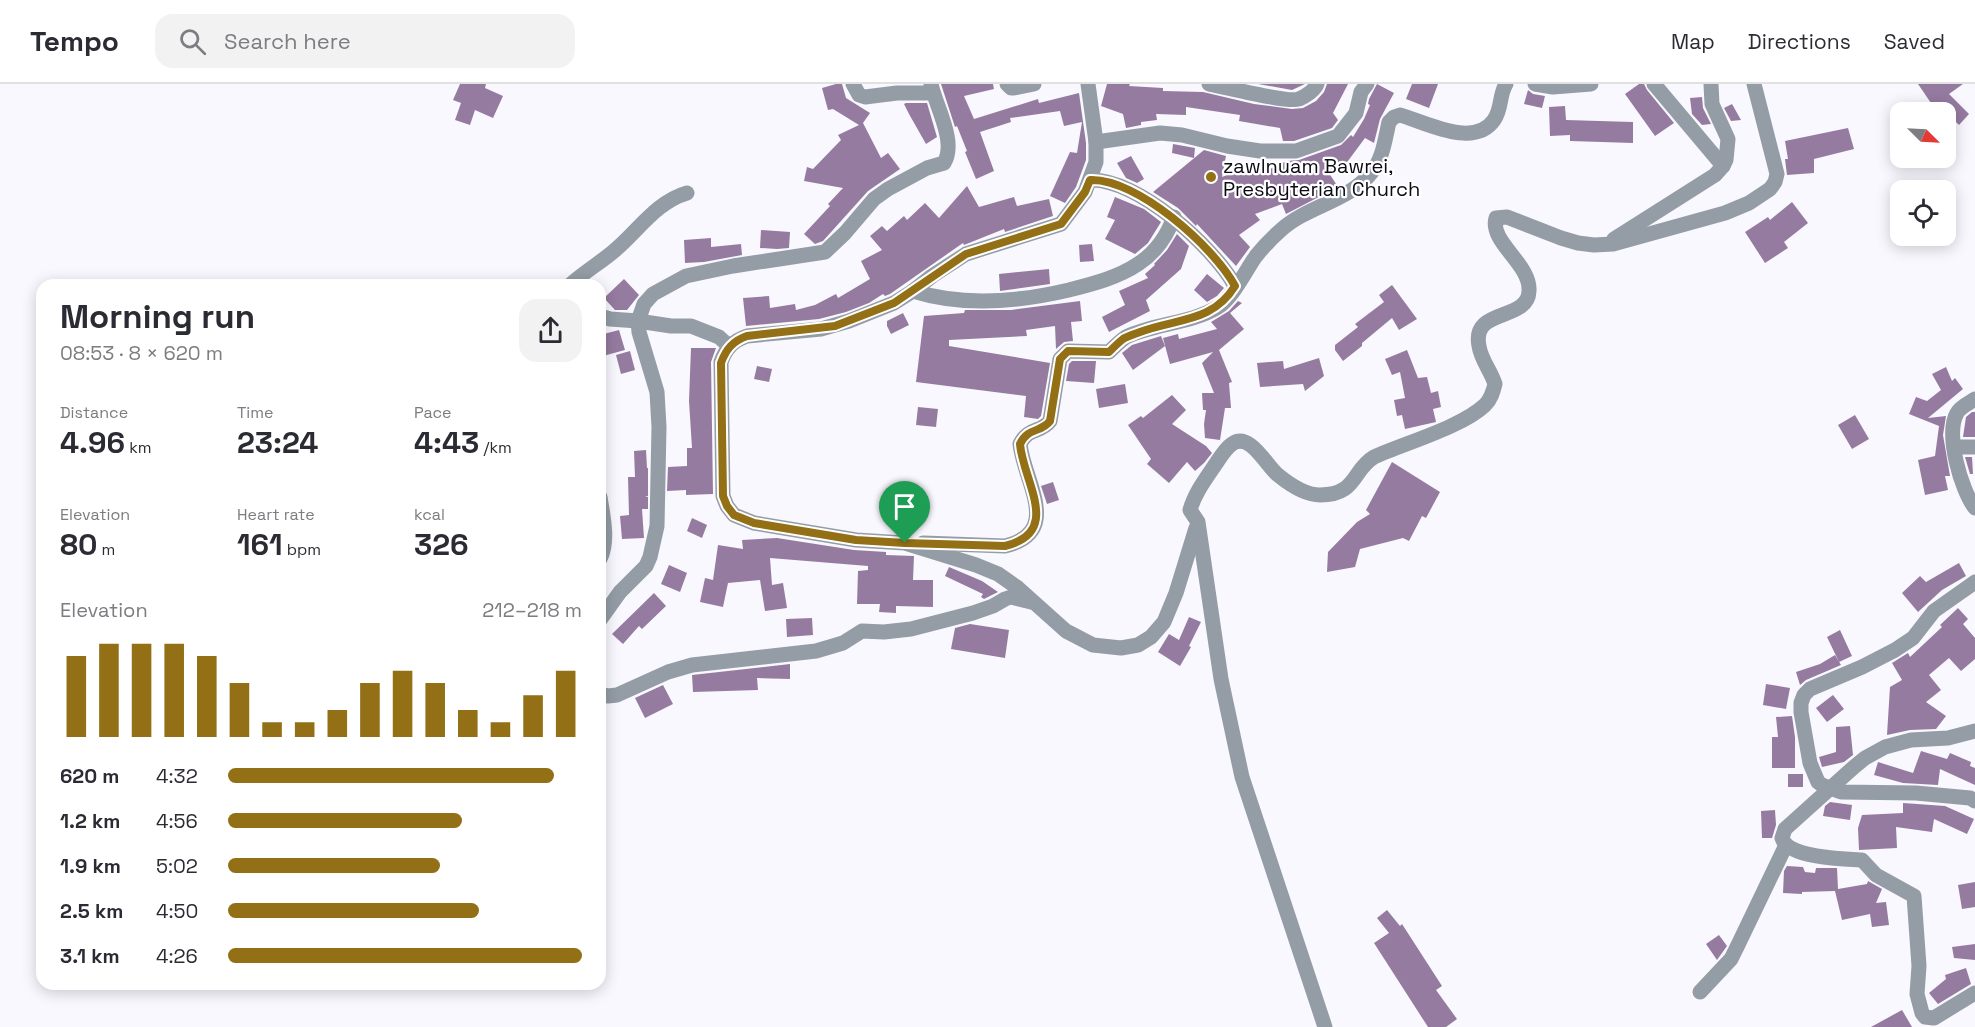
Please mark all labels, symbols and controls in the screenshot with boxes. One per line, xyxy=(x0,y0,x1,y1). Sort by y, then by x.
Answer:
search box xyxy=(155,14,575,68)
text: Tempo xyxy=(30,23,119,59)
icon: search xyxy=(176,25,209,58)
text: Search here xyxy=(224,27,351,55)
text: Map xyxy=(1671,28,1715,55)
text: Directions xyxy=(1748,28,1851,55)
text: Saved xyxy=(1884,28,1945,55)
north arrow xyxy=(1890,102,1956,168)
map controls xyxy=(1890,102,1956,246)
place label: zawlnuam Bawrei, Presbyterian Church xyxy=(1223,153,1420,202)
marker: zawlnuam Bawrei, Presbyterian Church xyxy=(1204,170,1218,184)
button: locate xyxy=(1890,180,1956,246)
text: Morning run xyxy=(60,296,255,338)
button: share xyxy=(519,299,582,362)
text: 08:53 · 8 × 620 m xyxy=(60,340,223,366)
text: Distance xyxy=(60,402,128,423)
text: Time xyxy=(237,402,273,423)
text: Pace xyxy=(414,402,451,423)
text: 4.96 xyxy=(60,423,125,462)
text: 23:24 xyxy=(237,423,318,462)
text: 4:43 xyxy=(414,423,479,462)
text: km xyxy=(125,437,152,458)
text: /km xyxy=(479,437,512,458)
pin xyxy=(879,481,930,543)
icon: arrive xyxy=(888,490,921,523)
text: Elevation xyxy=(60,504,130,525)
text: Heart rate xyxy=(237,504,315,525)
text: kcal xyxy=(414,504,445,525)
text: 80 xyxy=(60,525,97,564)
text: 161 xyxy=(237,525,283,564)
text: 326 xyxy=(414,525,469,564)
text: m xyxy=(97,539,115,560)
text: bpm xyxy=(283,539,321,560)
text: Elevation xyxy=(60,597,148,623)
text: 212–218 m xyxy=(482,597,582,623)
text: 620 m xyxy=(60,763,119,789)
text: 4:32 xyxy=(156,763,198,789)
text: 1.2 km xyxy=(60,808,120,834)
text: 4:56 xyxy=(156,808,198,834)
text: 1.9 km xyxy=(60,853,121,879)
text: 5:02 xyxy=(156,853,198,879)
text: 2.5 km xyxy=(60,898,123,924)
text: 4:50 xyxy=(156,898,198,924)
text: 3.1 km xyxy=(60,943,120,969)
text: 4:26 xyxy=(156,943,198,969)

